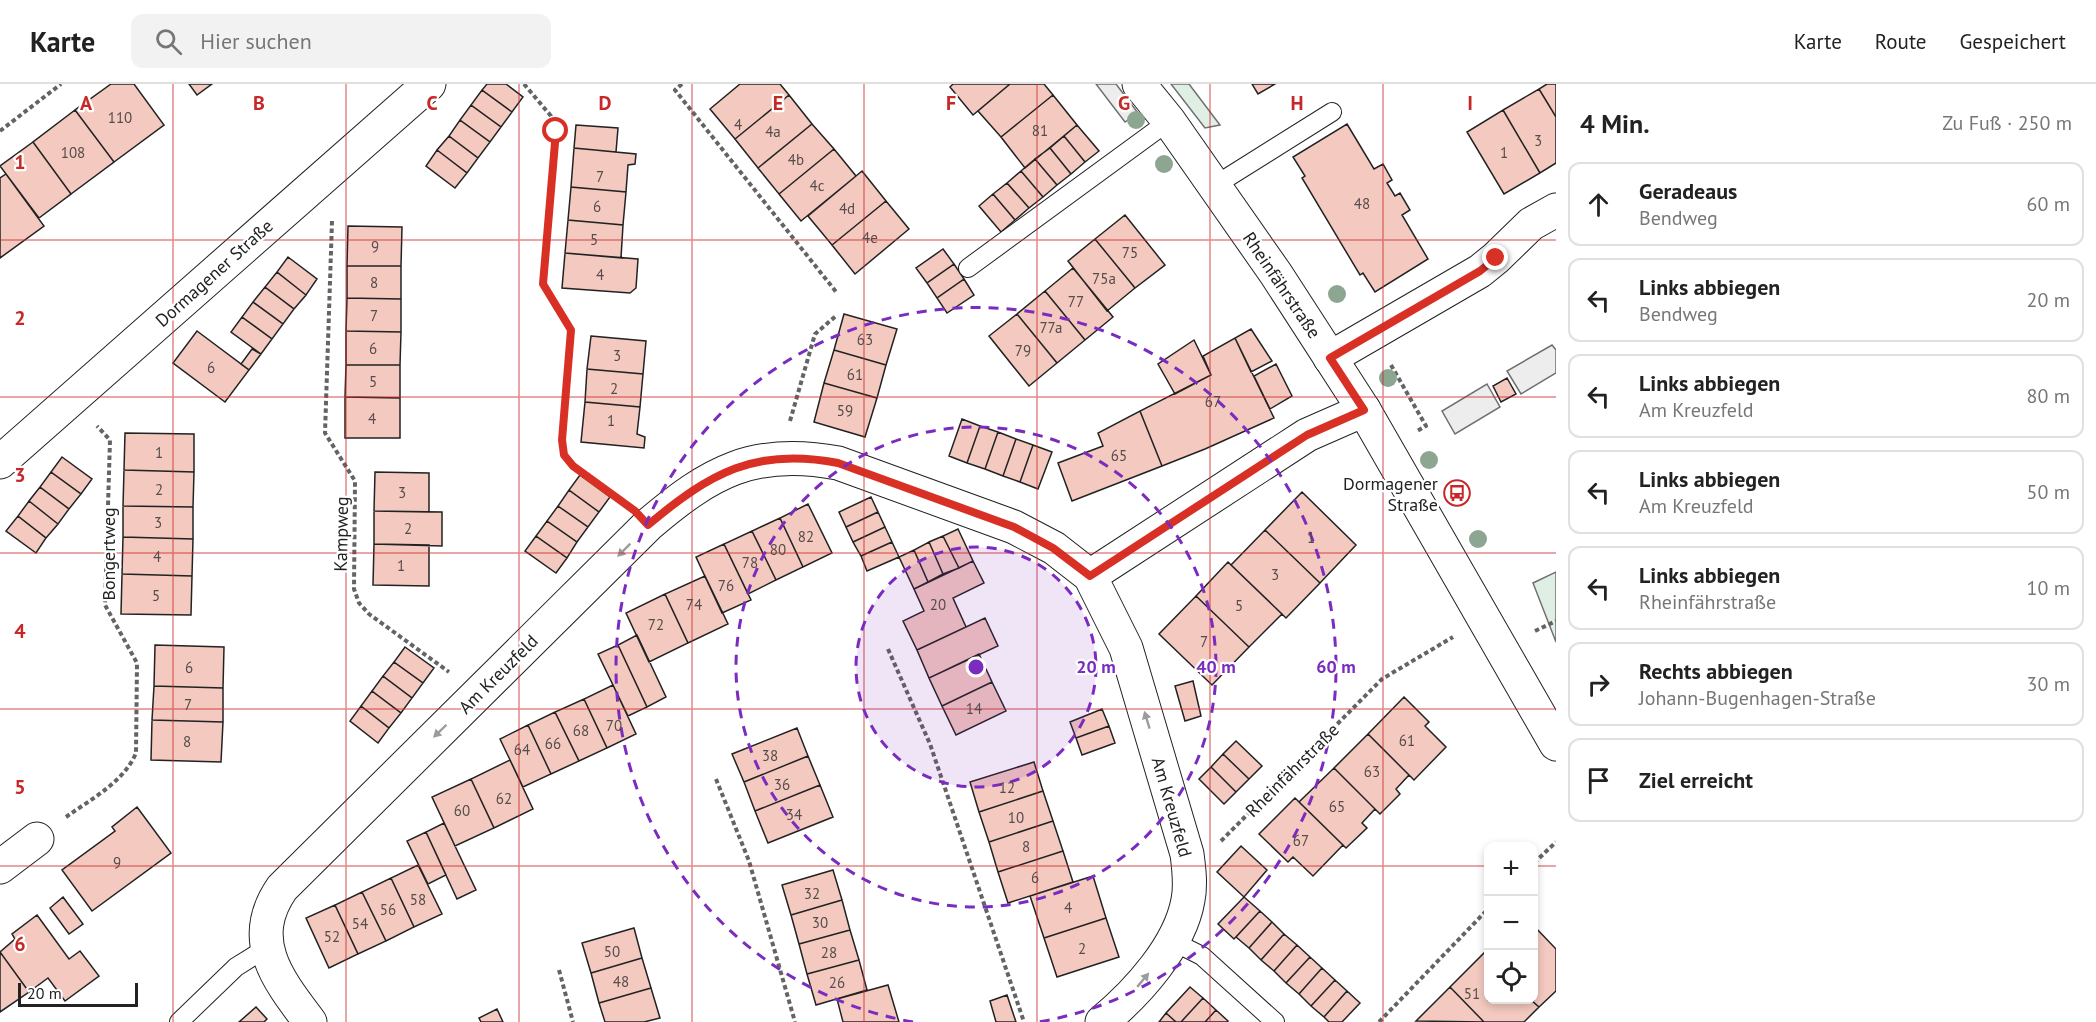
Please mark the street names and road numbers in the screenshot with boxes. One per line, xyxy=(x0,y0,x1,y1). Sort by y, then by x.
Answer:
street label: Dormagener Straße xyxy=(150,214,278,332)
street label: Rheinfährstraße xyxy=(1238,227,1326,343)
street label: Kampweg xyxy=(329,496,353,572)
street label: Bongertweg xyxy=(97,507,120,601)
street label: Am Kreuzfeld xyxy=(453,629,543,719)
street label: Rheinfährstraße xyxy=(1240,718,1344,822)
street label: Am Kreuzfeld xyxy=(1147,754,1197,860)

